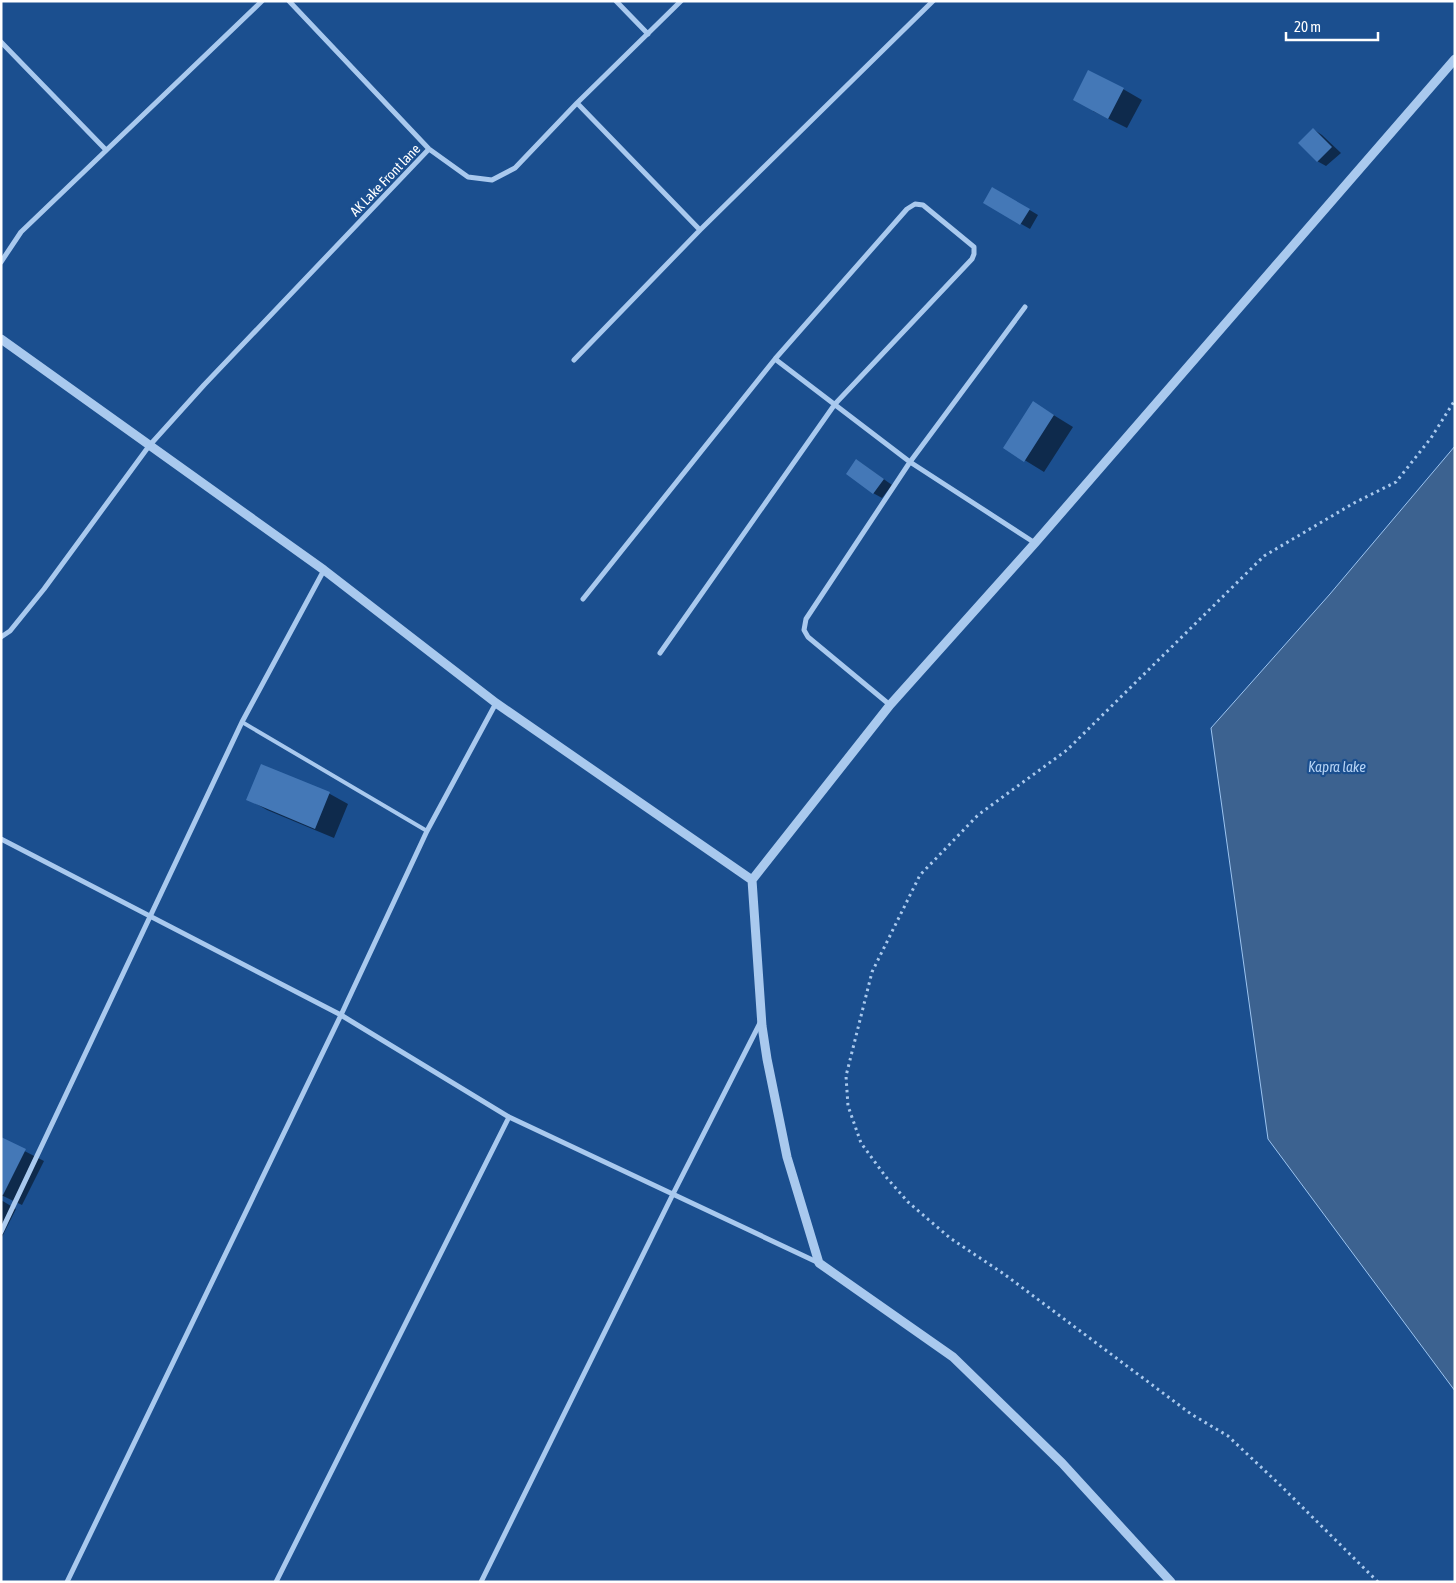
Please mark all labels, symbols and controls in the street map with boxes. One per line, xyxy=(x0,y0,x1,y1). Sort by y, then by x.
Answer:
scale bar xyxy=(1286,10,1378,42)
text: 20 m xyxy=(1294,18,1321,35)
street label: AK Lake Front lane xyxy=(347,141,423,219)
water label: Kapra lake xyxy=(1308,758,1366,775)

